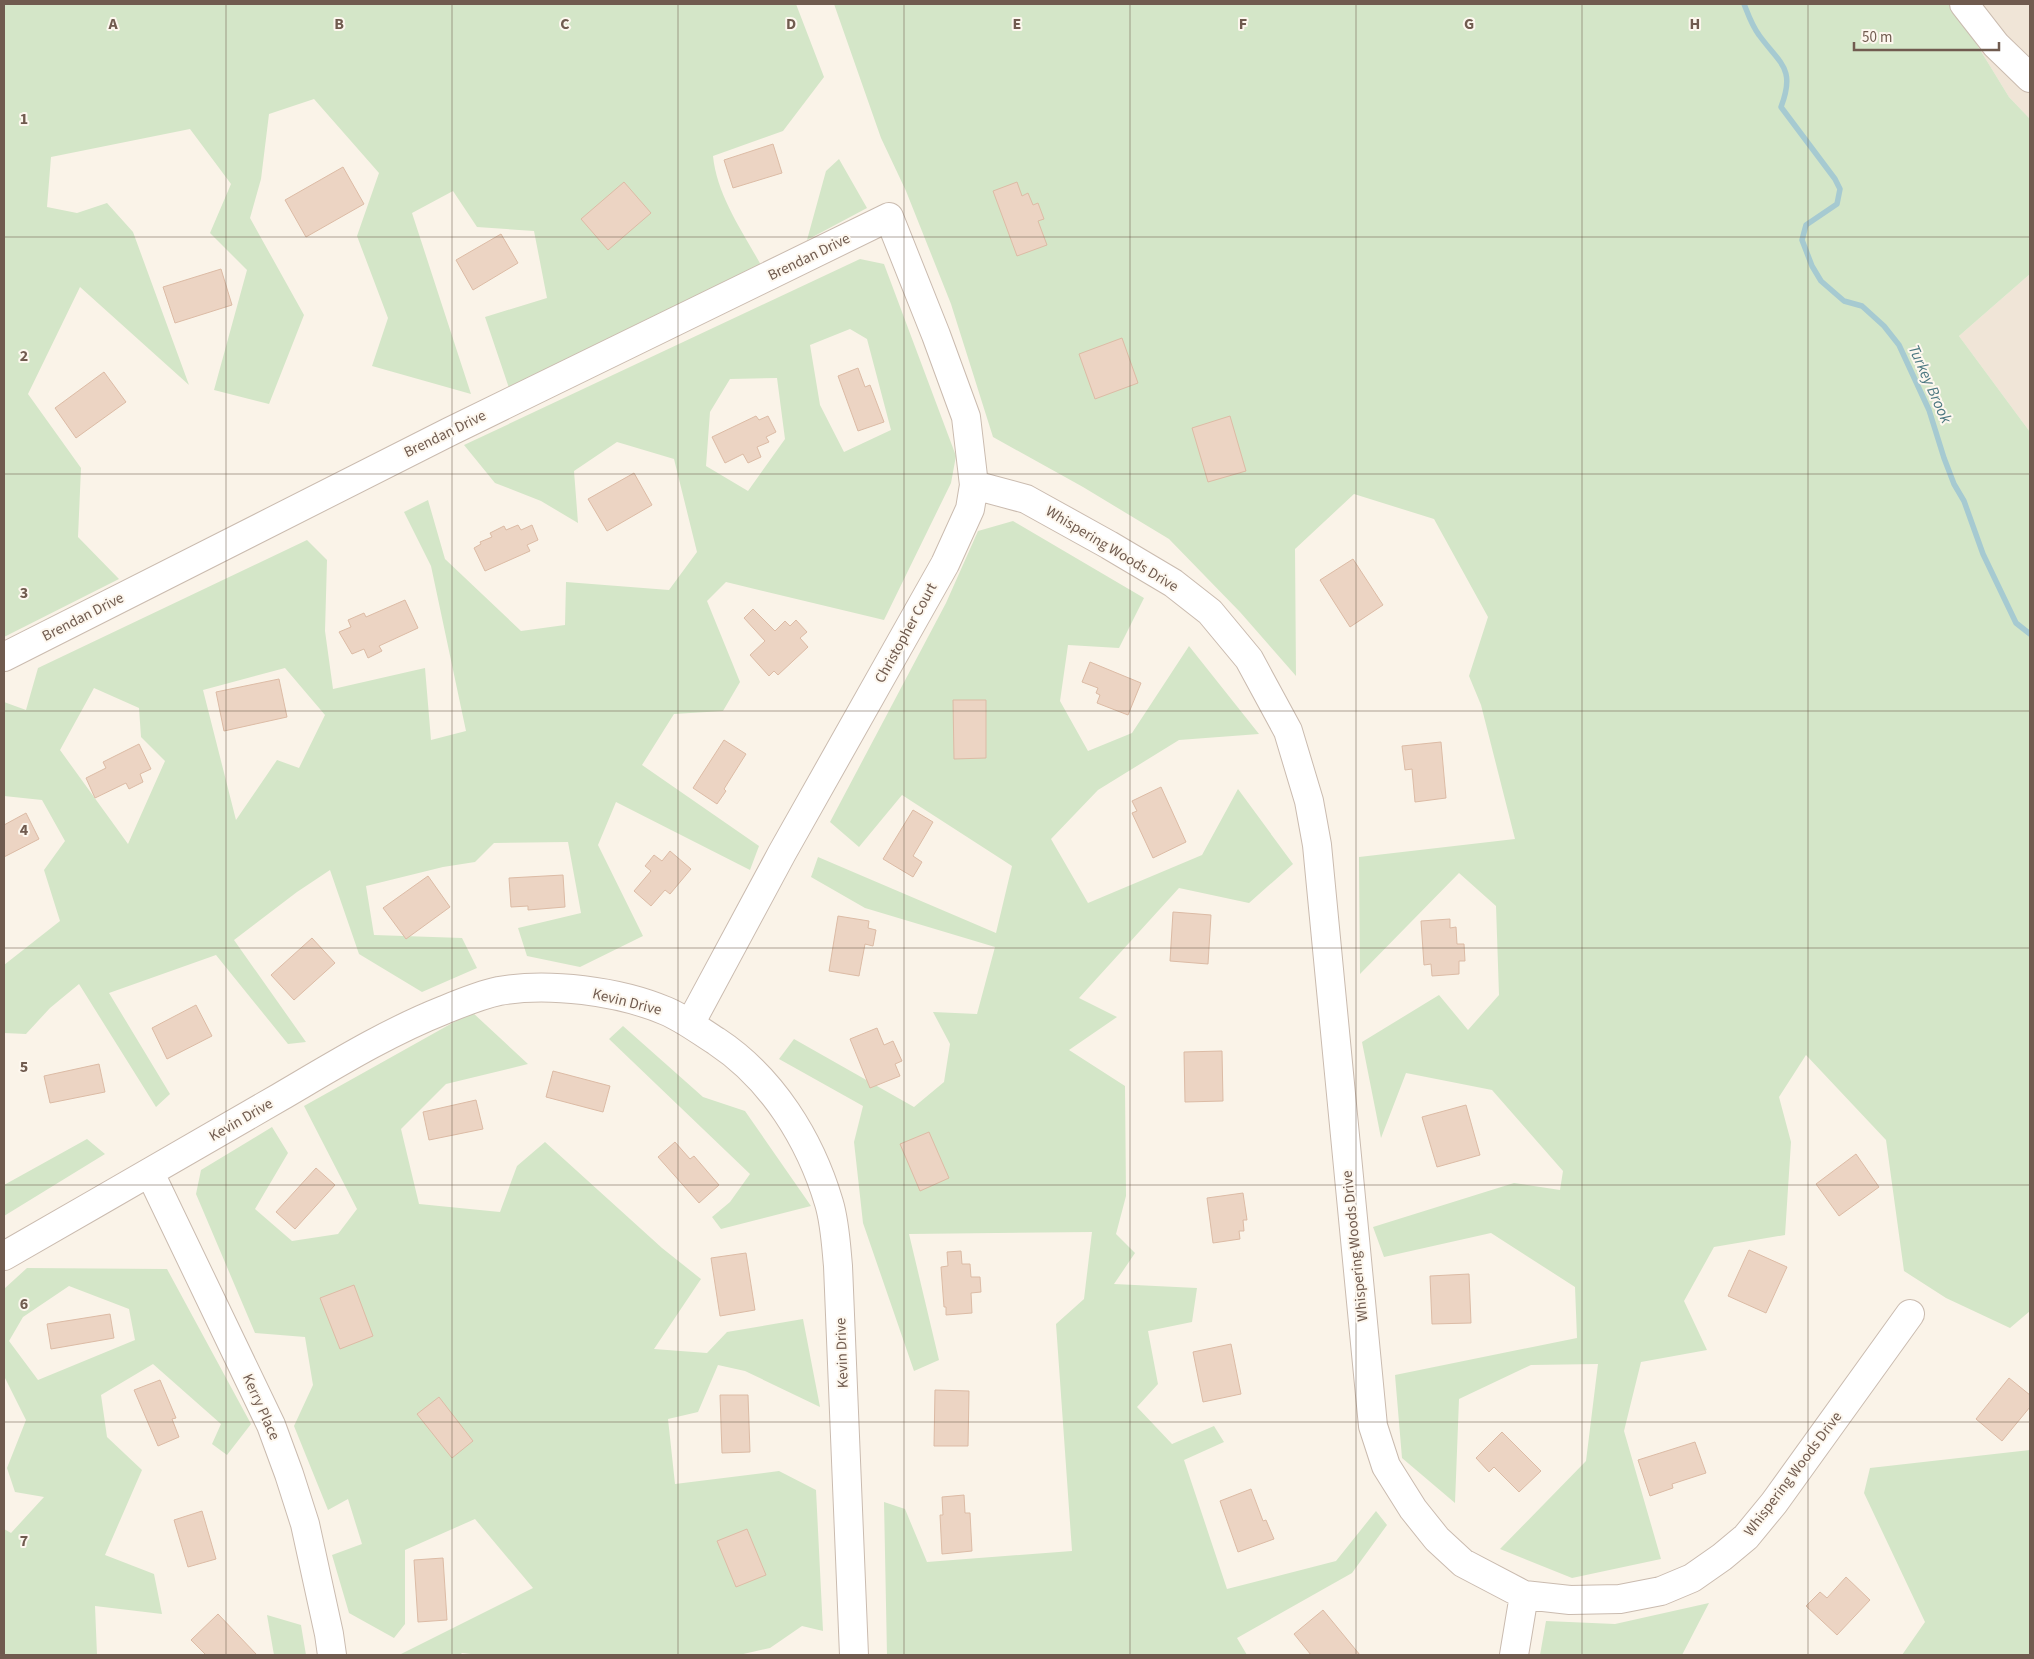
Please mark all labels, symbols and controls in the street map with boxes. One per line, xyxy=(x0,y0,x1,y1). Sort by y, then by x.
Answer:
text: A xyxy=(107,13,118,35)
text: B xyxy=(334,13,344,35)
text: C xyxy=(560,13,570,35)
text: D xyxy=(786,13,796,35)
text: E xyxy=(1013,13,1021,35)
text: F xyxy=(1239,13,1247,35)
text: G xyxy=(1464,13,1474,35)
text: H xyxy=(1690,13,1700,35)
scale bar xyxy=(1854,20,1999,52)
text: 50 m xyxy=(1862,27,1892,48)
text: 1 xyxy=(20,108,28,130)
street label: Brendan Drive xyxy=(764,228,854,286)
water label: Turkey Brook xyxy=(1903,341,1957,427)
text: 2 xyxy=(20,345,28,367)
street label: Brendan Drive xyxy=(400,405,490,463)
street label: Whispering Woods Drive xyxy=(1042,501,1182,597)
street label: Christopher Court xyxy=(870,579,942,687)
text: 3 xyxy=(20,582,28,604)
street label: Brendan Drive xyxy=(39,587,127,647)
text: 4 xyxy=(20,819,29,841)
street label: Kevin Drive xyxy=(590,983,664,1021)
text: 5 xyxy=(20,1056,28,1078)
street label: Kevin Drive xyxy=(205,1093,277,1147)
street label: Whispering Woods Drive xyxy=(1337,1170,1373,1322)
text: 6 xyxy=(20,1293,28,1315)
street label: Kevin Drive xyxy=(830,1317,854,1389)
street label: Kerry Place xyxy=(237,1370,285,1444)
street label: Whispering Woods Drive xyxy=(1739,1407,1847,1541)
text: 7 xyxy=(20,1530,28,1552)

